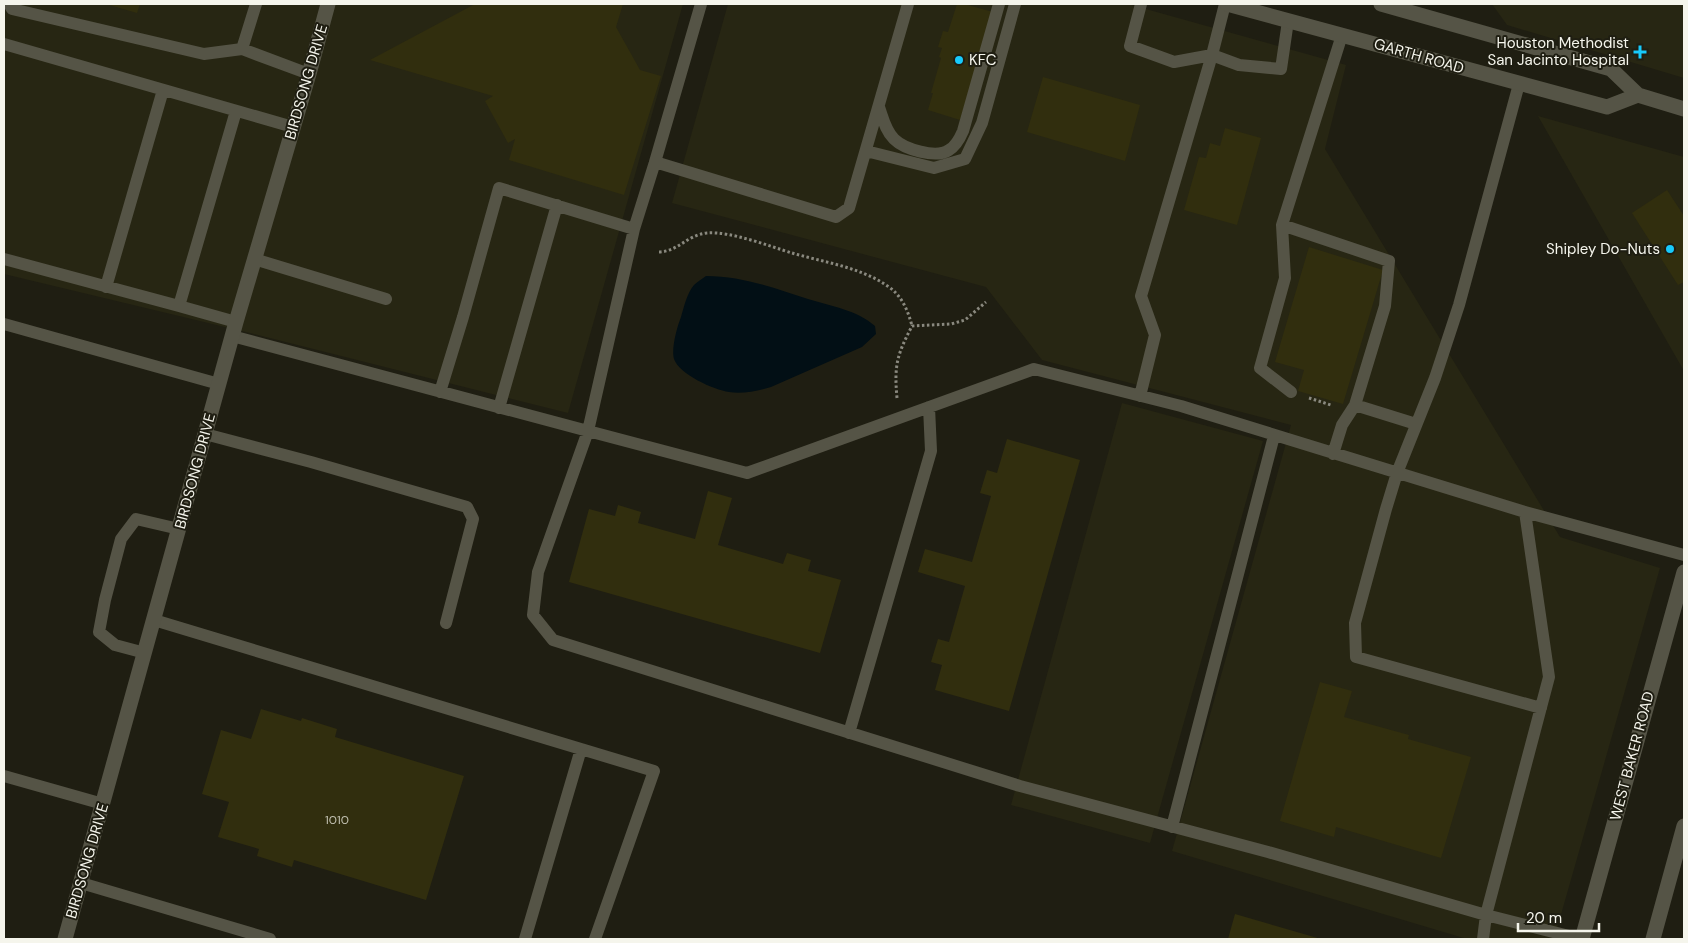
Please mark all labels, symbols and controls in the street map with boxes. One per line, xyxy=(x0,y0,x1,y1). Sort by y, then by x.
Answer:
street label: BIRDSONG DRIVE xyxy=(280,22,332,142)
place label: Houston Methodist San Jacinto Hospital xyxy=(1488,33,1629,70)
street label: GARTH ROAD xyxy=(1372,34,1466,78)
marker: Houston Methodist San Jacinto Hospital xyxy=(1633,45,1647,59)
place label: KFC xyxy=(969,50,997,70)
marker: KFC xyxy=(953,54,965,66)
place label: Shipley Do-Nuts xyxy=(1546,239,1660,259)
marker: Shipley Do-Nuts xyxy=(1664,243,1676,255)
street label: BIRDSONG DRIVE xyxy=(170,411,220,531)
street label: WEST BAKER ROAD xyxy=(1605,689,1659,823)
street label: BIRDSONG DRIVE xyxy=(61,801,113,921)
house number: 1010 xyxy=(325,812,349,828)
scale bar xyxy=(1518,900,1599,932)
text: 20 m xyxy=(1526,908,1562,928)

